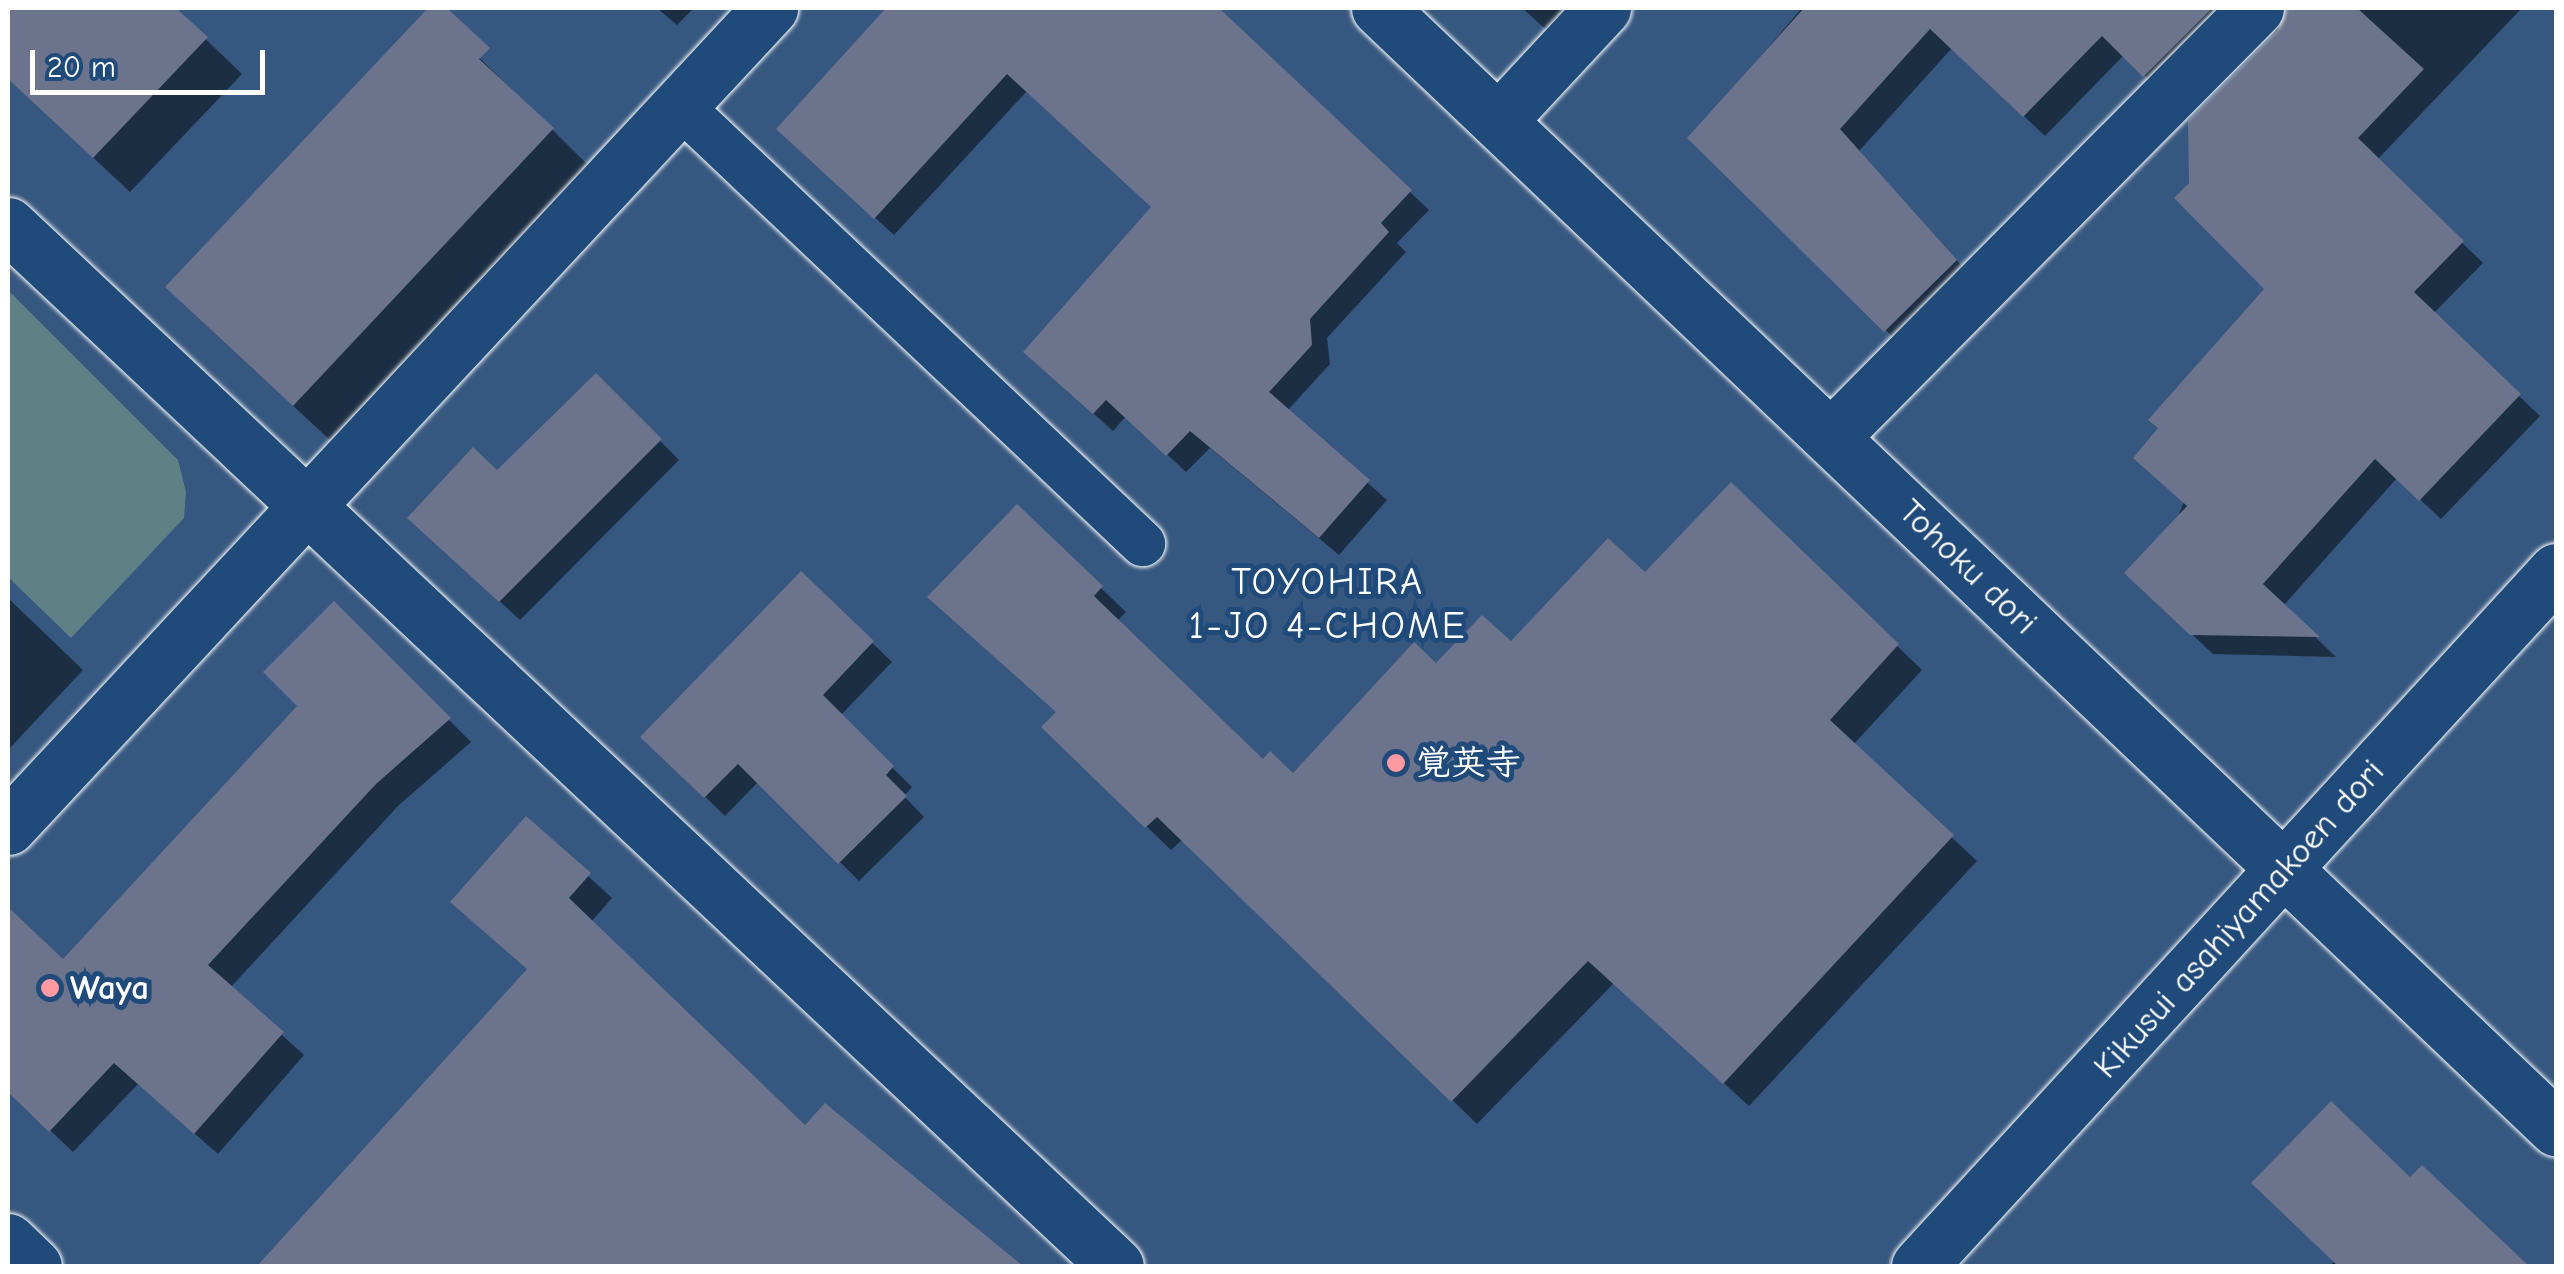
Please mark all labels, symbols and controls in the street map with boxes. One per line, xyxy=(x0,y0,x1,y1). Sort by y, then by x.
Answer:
scale bar xyxy=(35,30,270,92)
text: 20 m xyxy=(47,50,116,85)
street label: Tohoku dori xyxy=(1890,491,2046,643)
district label: TOYOHIRA 1-JO 4-CHOME xyxy=(1189,560,1467,649)
place label: 覚英寺 xyxy=(1416,742,1521,784)
street label: Kikusui asahiyamakoen dori xyxy=(2085,751,2393,1087)
marker: 覚英寺 xyxy=(1385,752,1407,774)
place label: Waya xyxy=(70,967,149,1009)
marker: Waya xyxy=(39,977,61,999)

